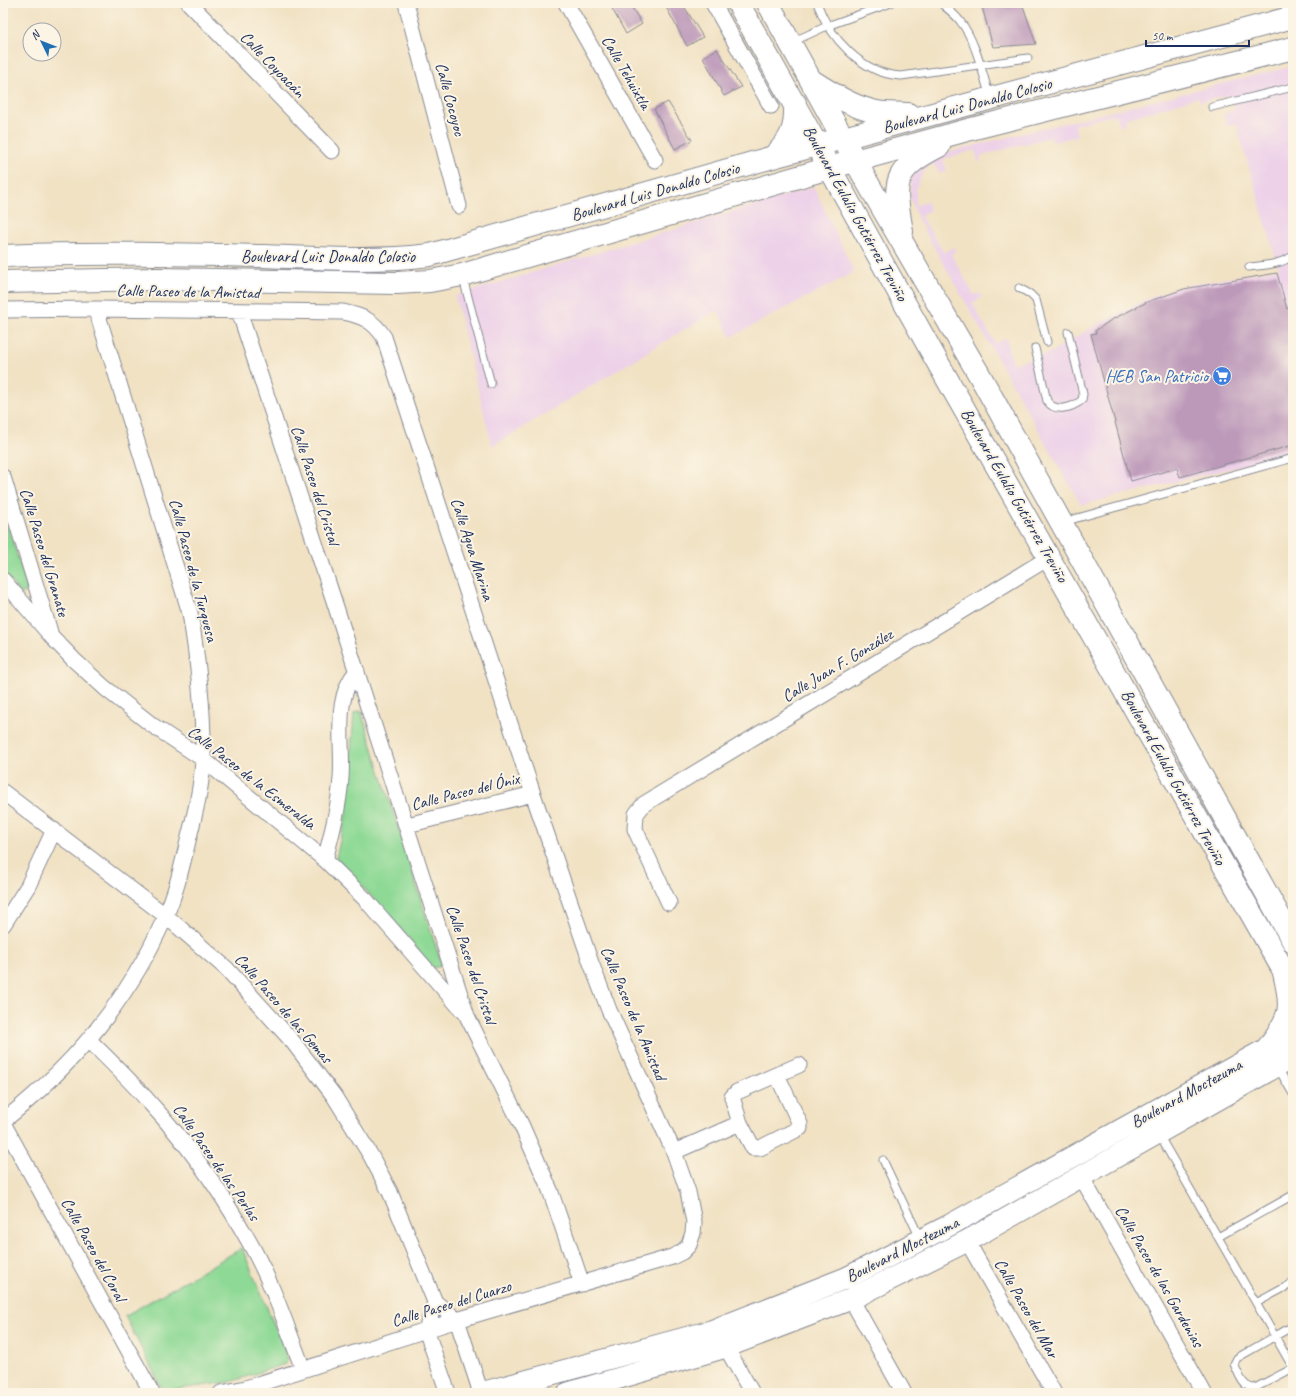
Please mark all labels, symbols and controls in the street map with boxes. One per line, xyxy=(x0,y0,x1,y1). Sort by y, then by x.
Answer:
north arrow xyxy=(22,22,62,62)
scale bar xyxy=(1146,22,1249,48)
text: N xyxy=(27,26,44,42)
street label: Calle Coyoacán xyxy=(236,27,311,103)
text: 50 m xyxy=(1152,28,1174,44)
street label: Calle Tehuixtla xyxy=(597,32,657,115)
street label: Calle Cocoyoc xyxy=(431,60,471,139)
street label: Boulevard Luis Donaldo Colosio xyxy=(880,73,1055,138)
street label: Boulevard Eulalio Gutiérrez Treviño xyxy=(798,122,913,306)
street label: Boulevard Luis Donaldo Colosio xyxy=(569,157,743,226)
street label: Boulevard Luis Donaldo Colosio xyxy=(241,246,416,267)
street label: Calle Paseo de la Amistad xyxy=(116,280,262,303)
supermarket icon: HEB San Patricio xyxy=(1211,365,1233,387)
place label: HEB San Patricio xyxy=(1106,366,1210,387)
street label: Boulevard Eulalio Gutiérrez Treviño xyxy=(956,404,1074,587)
street label: Calle Paseo del Cristal xyxy=(286,423,346,550)
street label: Calle Paseo del Granate xyxy=(15,485,74,620)
street label: Calle Agua Marina xyxy=(446,495,499,605)
street label: Calle Paseo de la Turquesa xyxy=(164,496,223,645)
street label: Calle Juan F. González xyxy=(778,623,898,707)
street label: Boulevard Eulalio Gutiérrez Treviño xyxy=(1116,686,1231,870)
street label: Calle Paseo de la Esmeralda xyxy=(183,721,321,835)
street label: Calle Paseo del Ónix xyxy=(409,767,522,815)
street label: Calle Paseo del Cristal xyxy=(441,902,503,1029)
street label: Calle Paseo de la Amistad xyxy=(596,943,672,1085)
street label: Calle Paseo de las Gemas xyxy=(230,949,338,1069)
street label: Boulevard Moctezuma xyxy=(1127,1054,1246,1133)
street label: Calle Paseo de las Perlas xyxy=(168,1100,266,1227)
street label: Calle Paseo del Coral xyxy=(56,1194,132,1308)
street label: Calle Paseo de las Gardenias xyxy=(1111,1202,1210,1353)
street label: Boulevard Moctezuma xyxy=(842,1211,963,1287)
street label: Calle Paseo del Mar xyxy=(990,1255,1064,1363)
street label: Calle Paseo del Cuarzo xyxy=(389,1275,514,1332)

